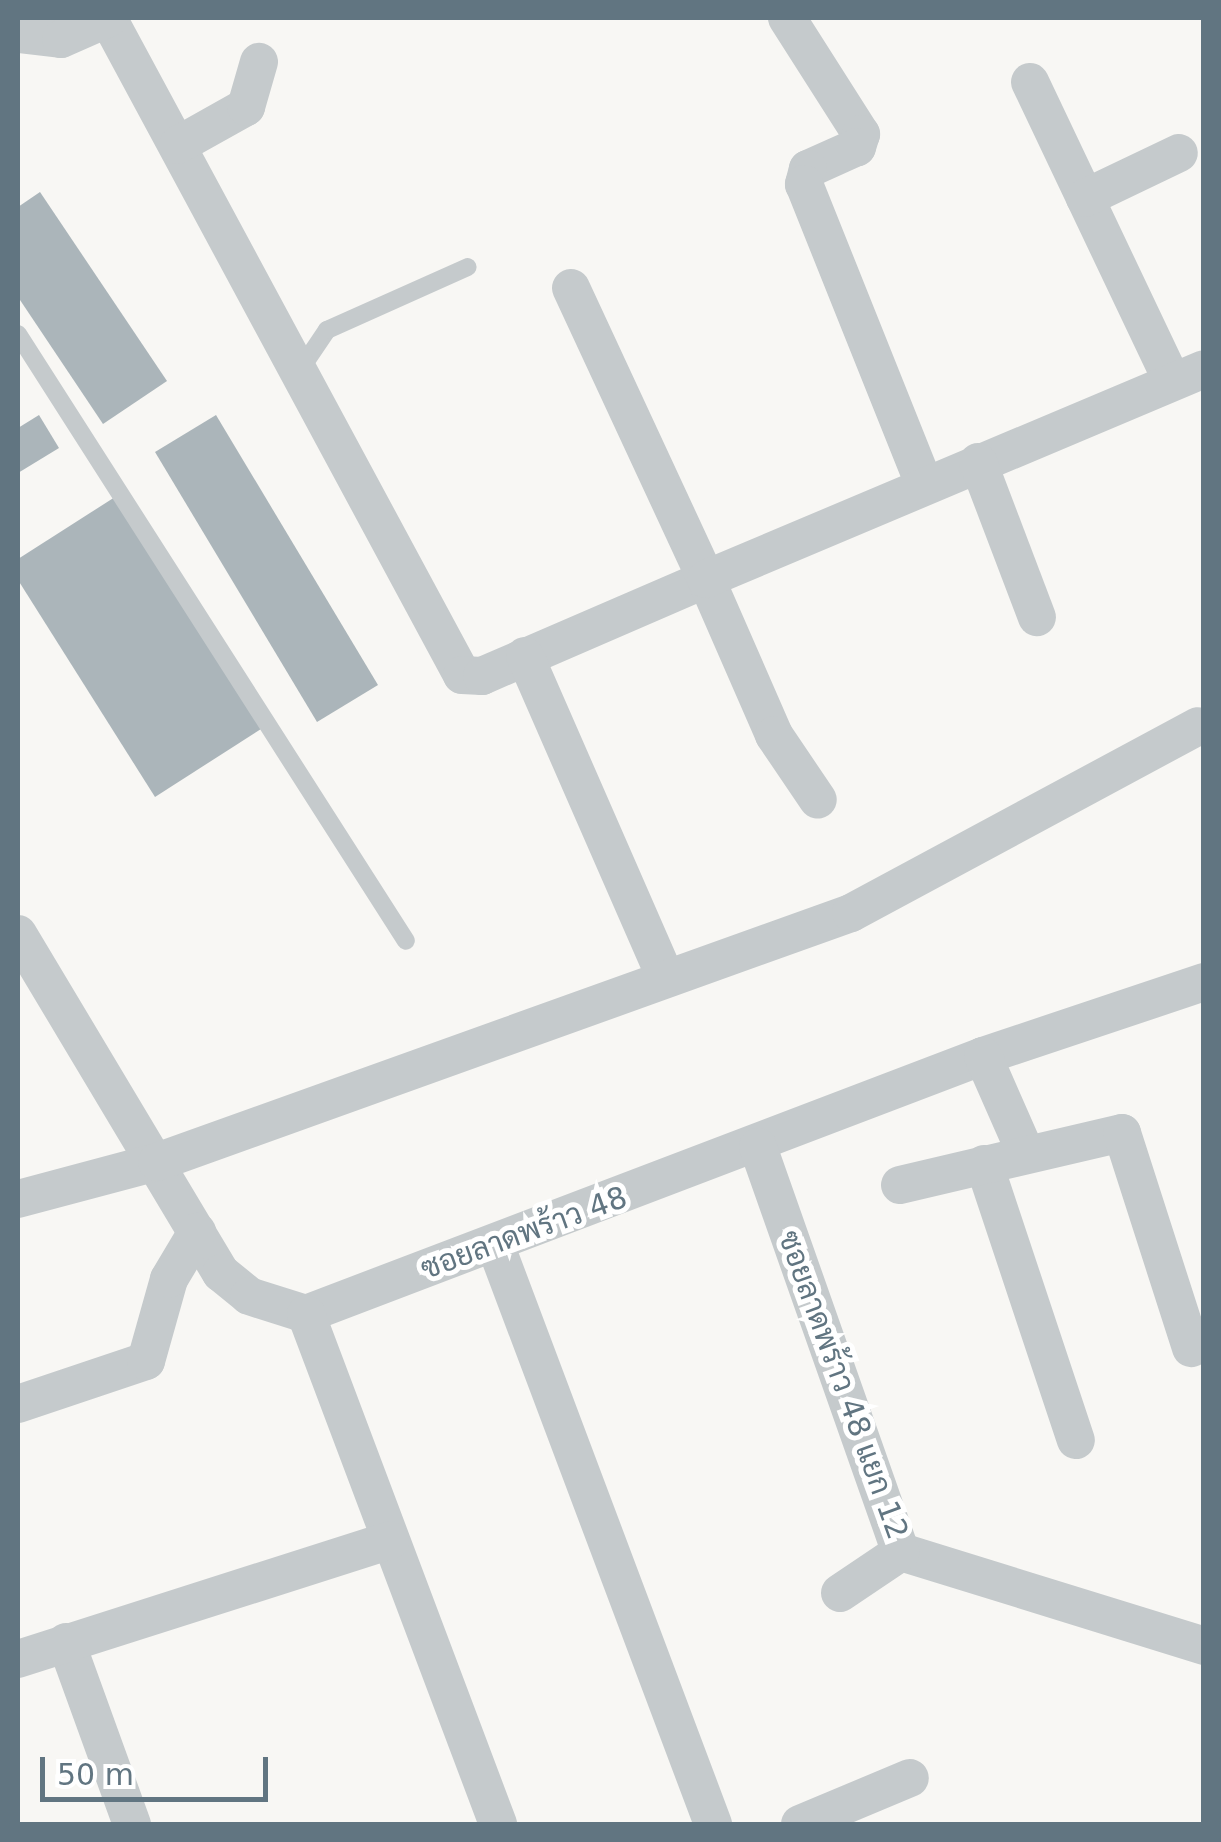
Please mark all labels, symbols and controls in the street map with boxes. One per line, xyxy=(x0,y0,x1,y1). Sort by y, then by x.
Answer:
street label: ซอยลาดพร้าว 48 xyxy=(416,1179,632,1287)
street label: ซอยลาดพร้าว 48 แยก 12 xyxy=(770,1226,916,1544)
scale bar xyxy=(45,1737,272,1799)
text: 50 m xyxy=(57,1757,134,1792)

